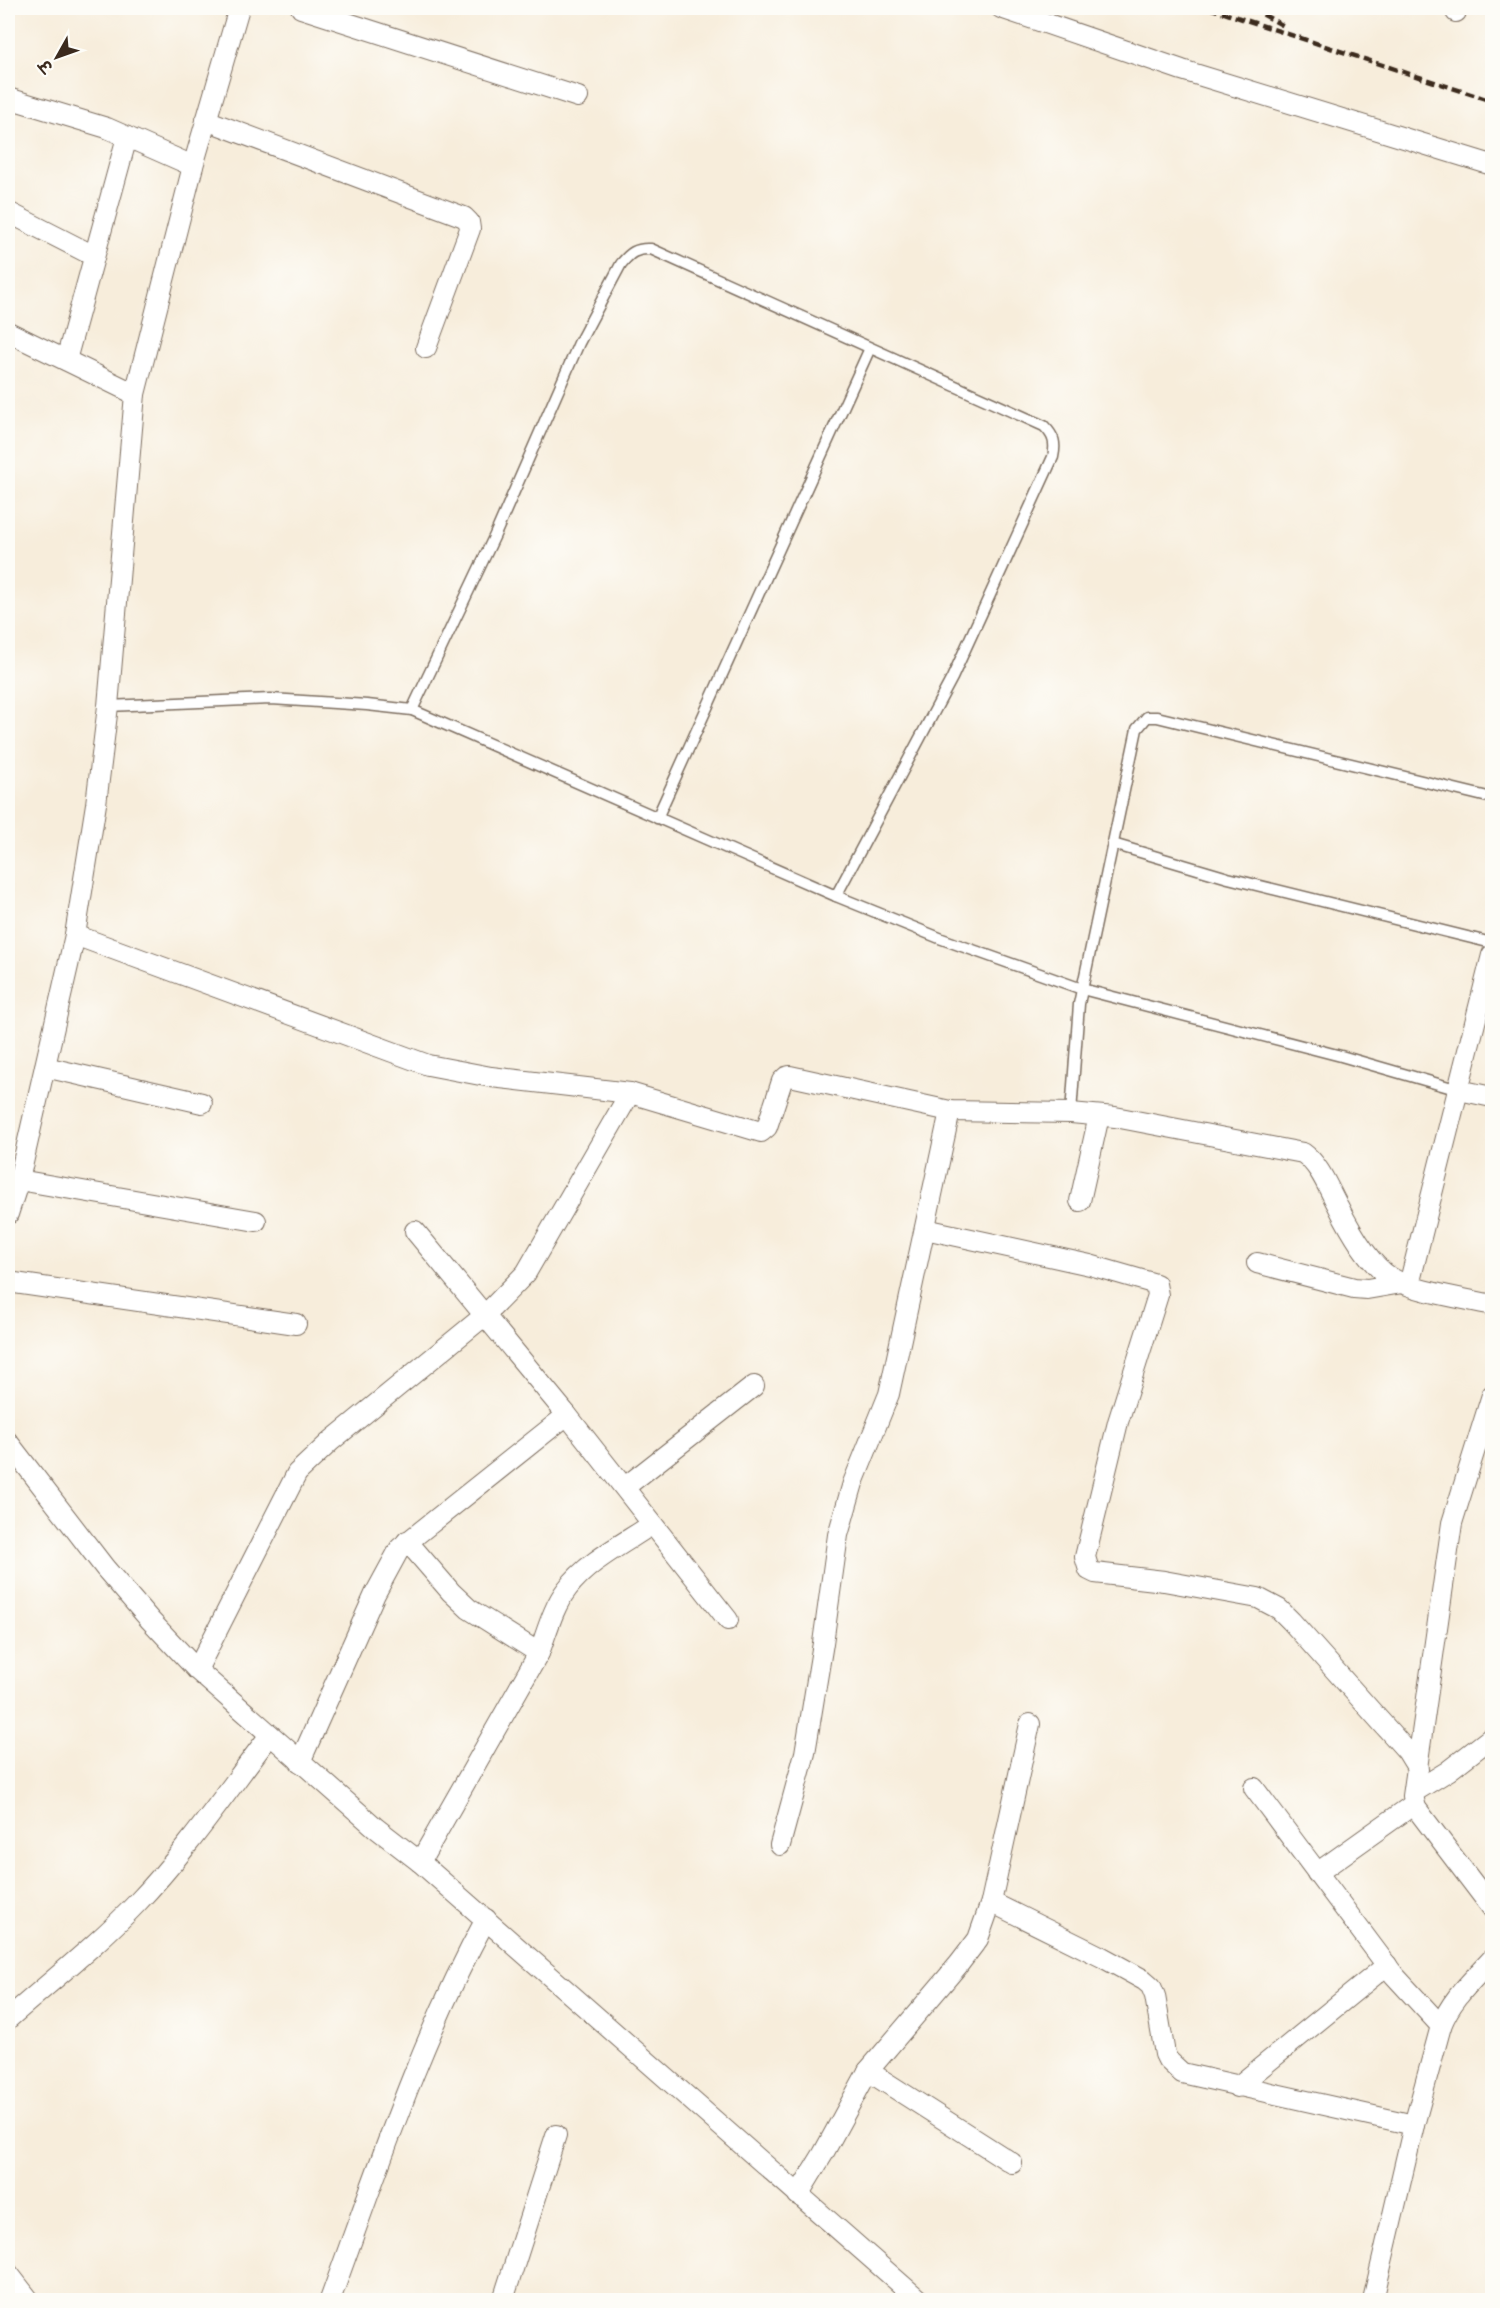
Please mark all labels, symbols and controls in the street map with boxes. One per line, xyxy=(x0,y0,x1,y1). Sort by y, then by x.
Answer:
north arrow xyxy=(27,27,87,87)
text: उ xyxy=(34,55,58,78)

